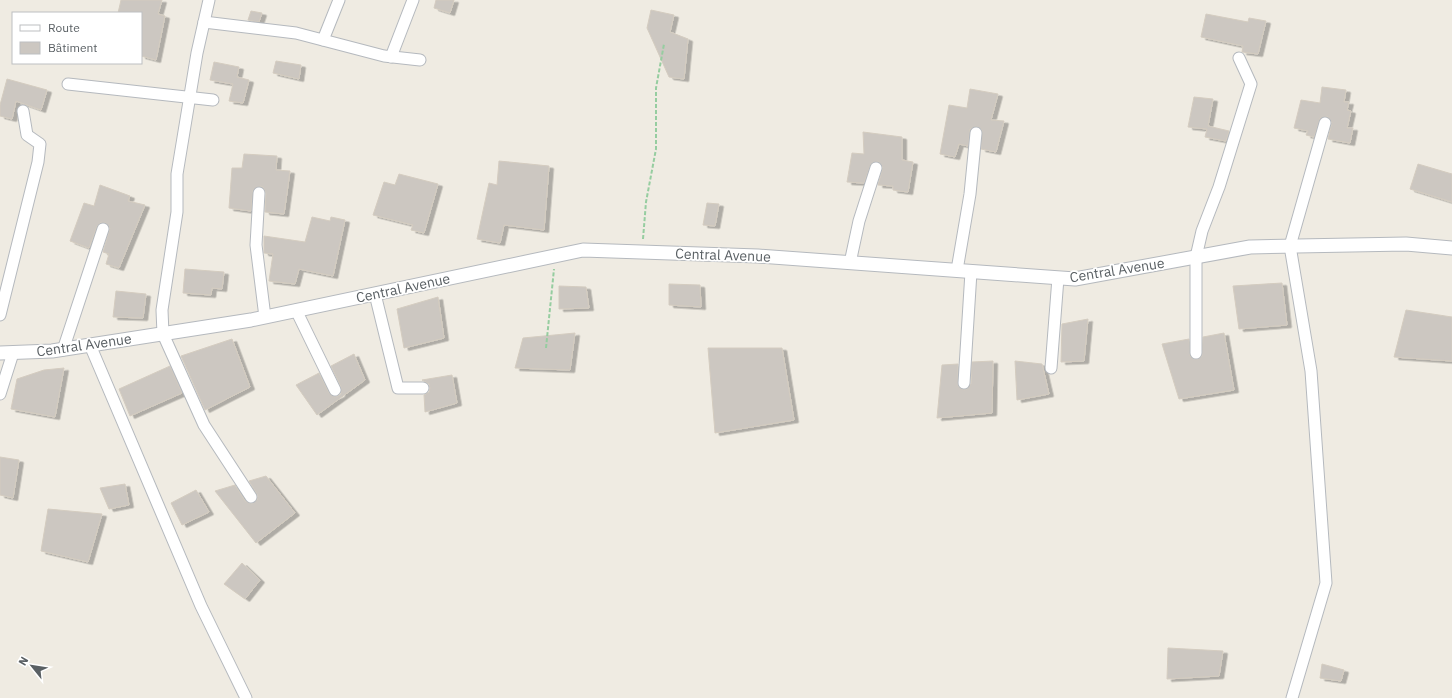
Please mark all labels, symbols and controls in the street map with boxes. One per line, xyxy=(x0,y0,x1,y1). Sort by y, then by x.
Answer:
legend xyxy=(12,12,142,64)
text: Route xyxy=(48,20,80,35)
text: Bâtiment xyxy=(48,40,98,55)
street label: Central Avenue xyxy=(675,244,771,266)
street label: Central Avenue xyxy=(1068,254,1166,286)
street label: Central Avenue xyxy=(354,269,452,307)
street label: Central Avenue xyxy=(35,329,133,361)
north arrow xyxy=(12,646,52,686)
text: N xyxy=(15,654,31,668)

